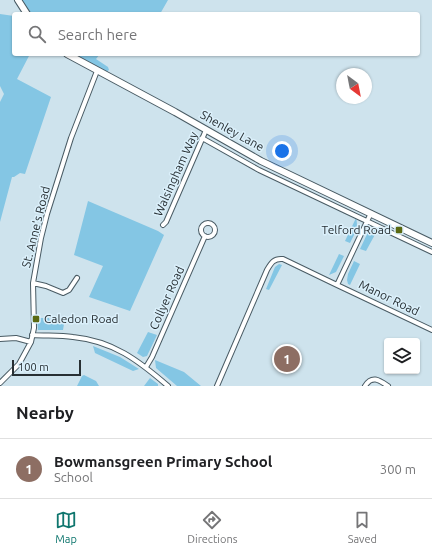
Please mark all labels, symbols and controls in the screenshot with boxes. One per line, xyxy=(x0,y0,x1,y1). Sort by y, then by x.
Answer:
search box xyxy=(12,12,420,56)
icon: search xyxy=(26,23,48,45)
text: Search here xyxy=(58,26,137,43)
north arrow xyxy=(336,68,372,104)
street label: Shenley Lane xyxy=(198,108,266,153)
street label: Walsingham Way xyxy=(151,129,200,218)
your location xyxy=(272,141,292,161)
street label: St. Anne's Road xyxy=(19,185,52,269)
place label: Telford Road xyxy=(322,223,391,236)
marker: Telford Road xyxy=(394,225,404,235)
street label: Collyer Road xyxy=(147,264,186,331)
street label: Manor Road xyxy=(357,277,421,318)
place label: Caledon Road xyxy=(44,312,119,325)
marker: Caledon Road xyxy=(31,314,41,324)
map controls xyxy=(384,338,420,374)
button: layers xyxy=(384,338,420,374)
pin: 1 xyxy=(274,344,300,374)
scale bar xyxy=(12,358,81,377)
text: 100 m xyxy=(18,361,49,373)
text: Nearby xyxy=(16,403,74,422)
text: Bowmansgreen Primary School xyxy=(54,453,272,470)
text: 1 xyxy=(25,462,33,476)
text: 300 m xyxy=(380,462,416,476)
text: School xyxy=(54,470,93,484)
tab: Map xyxy=(55,509,77,545)
tab: Directions xyxy=(187,509,237,545)
tab: Saved xyxy=(348,509,377,545)

